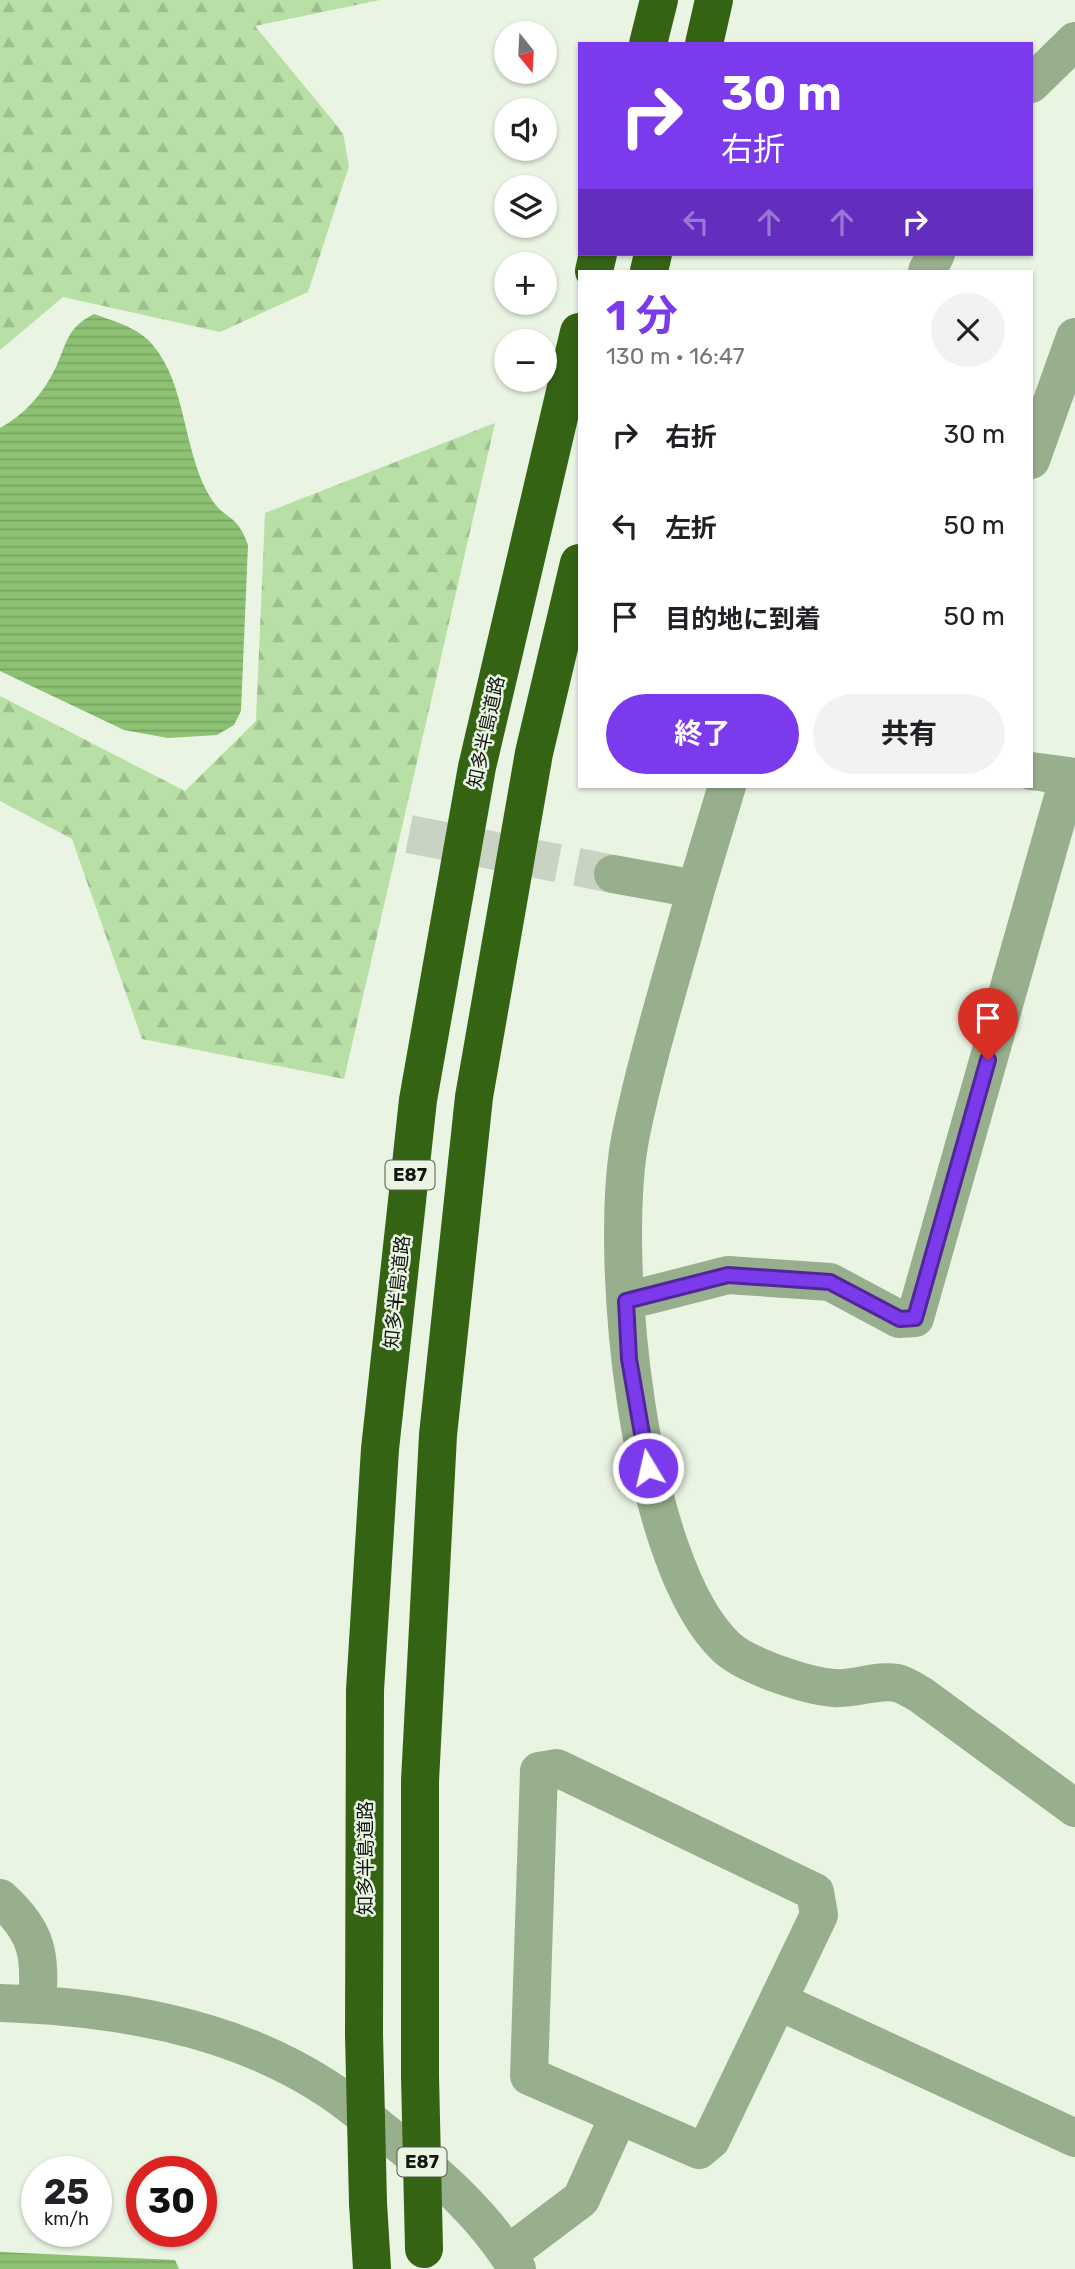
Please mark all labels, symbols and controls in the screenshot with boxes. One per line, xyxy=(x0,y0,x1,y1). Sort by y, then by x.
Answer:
north arrow xyxy=(494,21,556,84)
map controls xyxy=(494,21,557,392)
text: 30 m xyxy=(721,64,842,122)
icon: right xyxy=(606,70,697,161)
button: sound xyxy=(494,98,557,161)
text: 右折 xyxy=(721,130,785,168)
button: layers xyxy=(494,175,557,238)
icon: left xyxy=(677,203,715,241)
icon: ahead xyxy=(750,203,788,241)
icon: ahead xyxy=(823,203,861,241)
icon: right xyxy=(896,203,934,241)
button: + xyxy=(494,252,557,315)
text: 1 分 xyxy=(606,291,678,341)
button: close xyxy=(931,293,1005,367)
button: − xyxy=(494,329,557,392)
text: 130 m · 16:47 xyxy=(606,342,745,370)
icon: right xyxy=(606,416,644,454)
text: 30 m xyxy=(943,419,1005,450)
text: 右折 xyxy=(665,422,717,453)
icon: left xyxy=(606,507,644,545)
text: 50 m xyxy=(944,510,1005,541)
text: 左折 xyxy=(665,513,717,544)
icon: arrive xyxy=(606,598,644,636)
text: 50 m xyxy=(944,601,1005,632)
text: 目的地に到着 xyxy=(665,604,821,635)
street label: 知多半島道路 xyxy=(463,674,509,790)
button: 終了 xyxy=(606,694,799,774)
button: 共有 xyxy=(813,694,1005,774)
pin xyxy=(958,988,1018,1060)
icon: arrive xyxy=(969,999,1007,1037)
road number: E87 xyxy=(386,1160,434,1190)
street label: 知多半島道路 xyxy=(380,1234,414,1350)
position arrow xyxy=(611,1431,685,1505)
street label: 知多半島道路 xyxy=(354,1801,377,1915)
road number: E87 xyxy=(398,2148,446,2176)
speed limit sign: 30 xyxy=(126,2156,217,2247)
text: 25 xyxy=(44,2171,89,2213)
text: km/h xyxy=(44,2208,89,2230)

